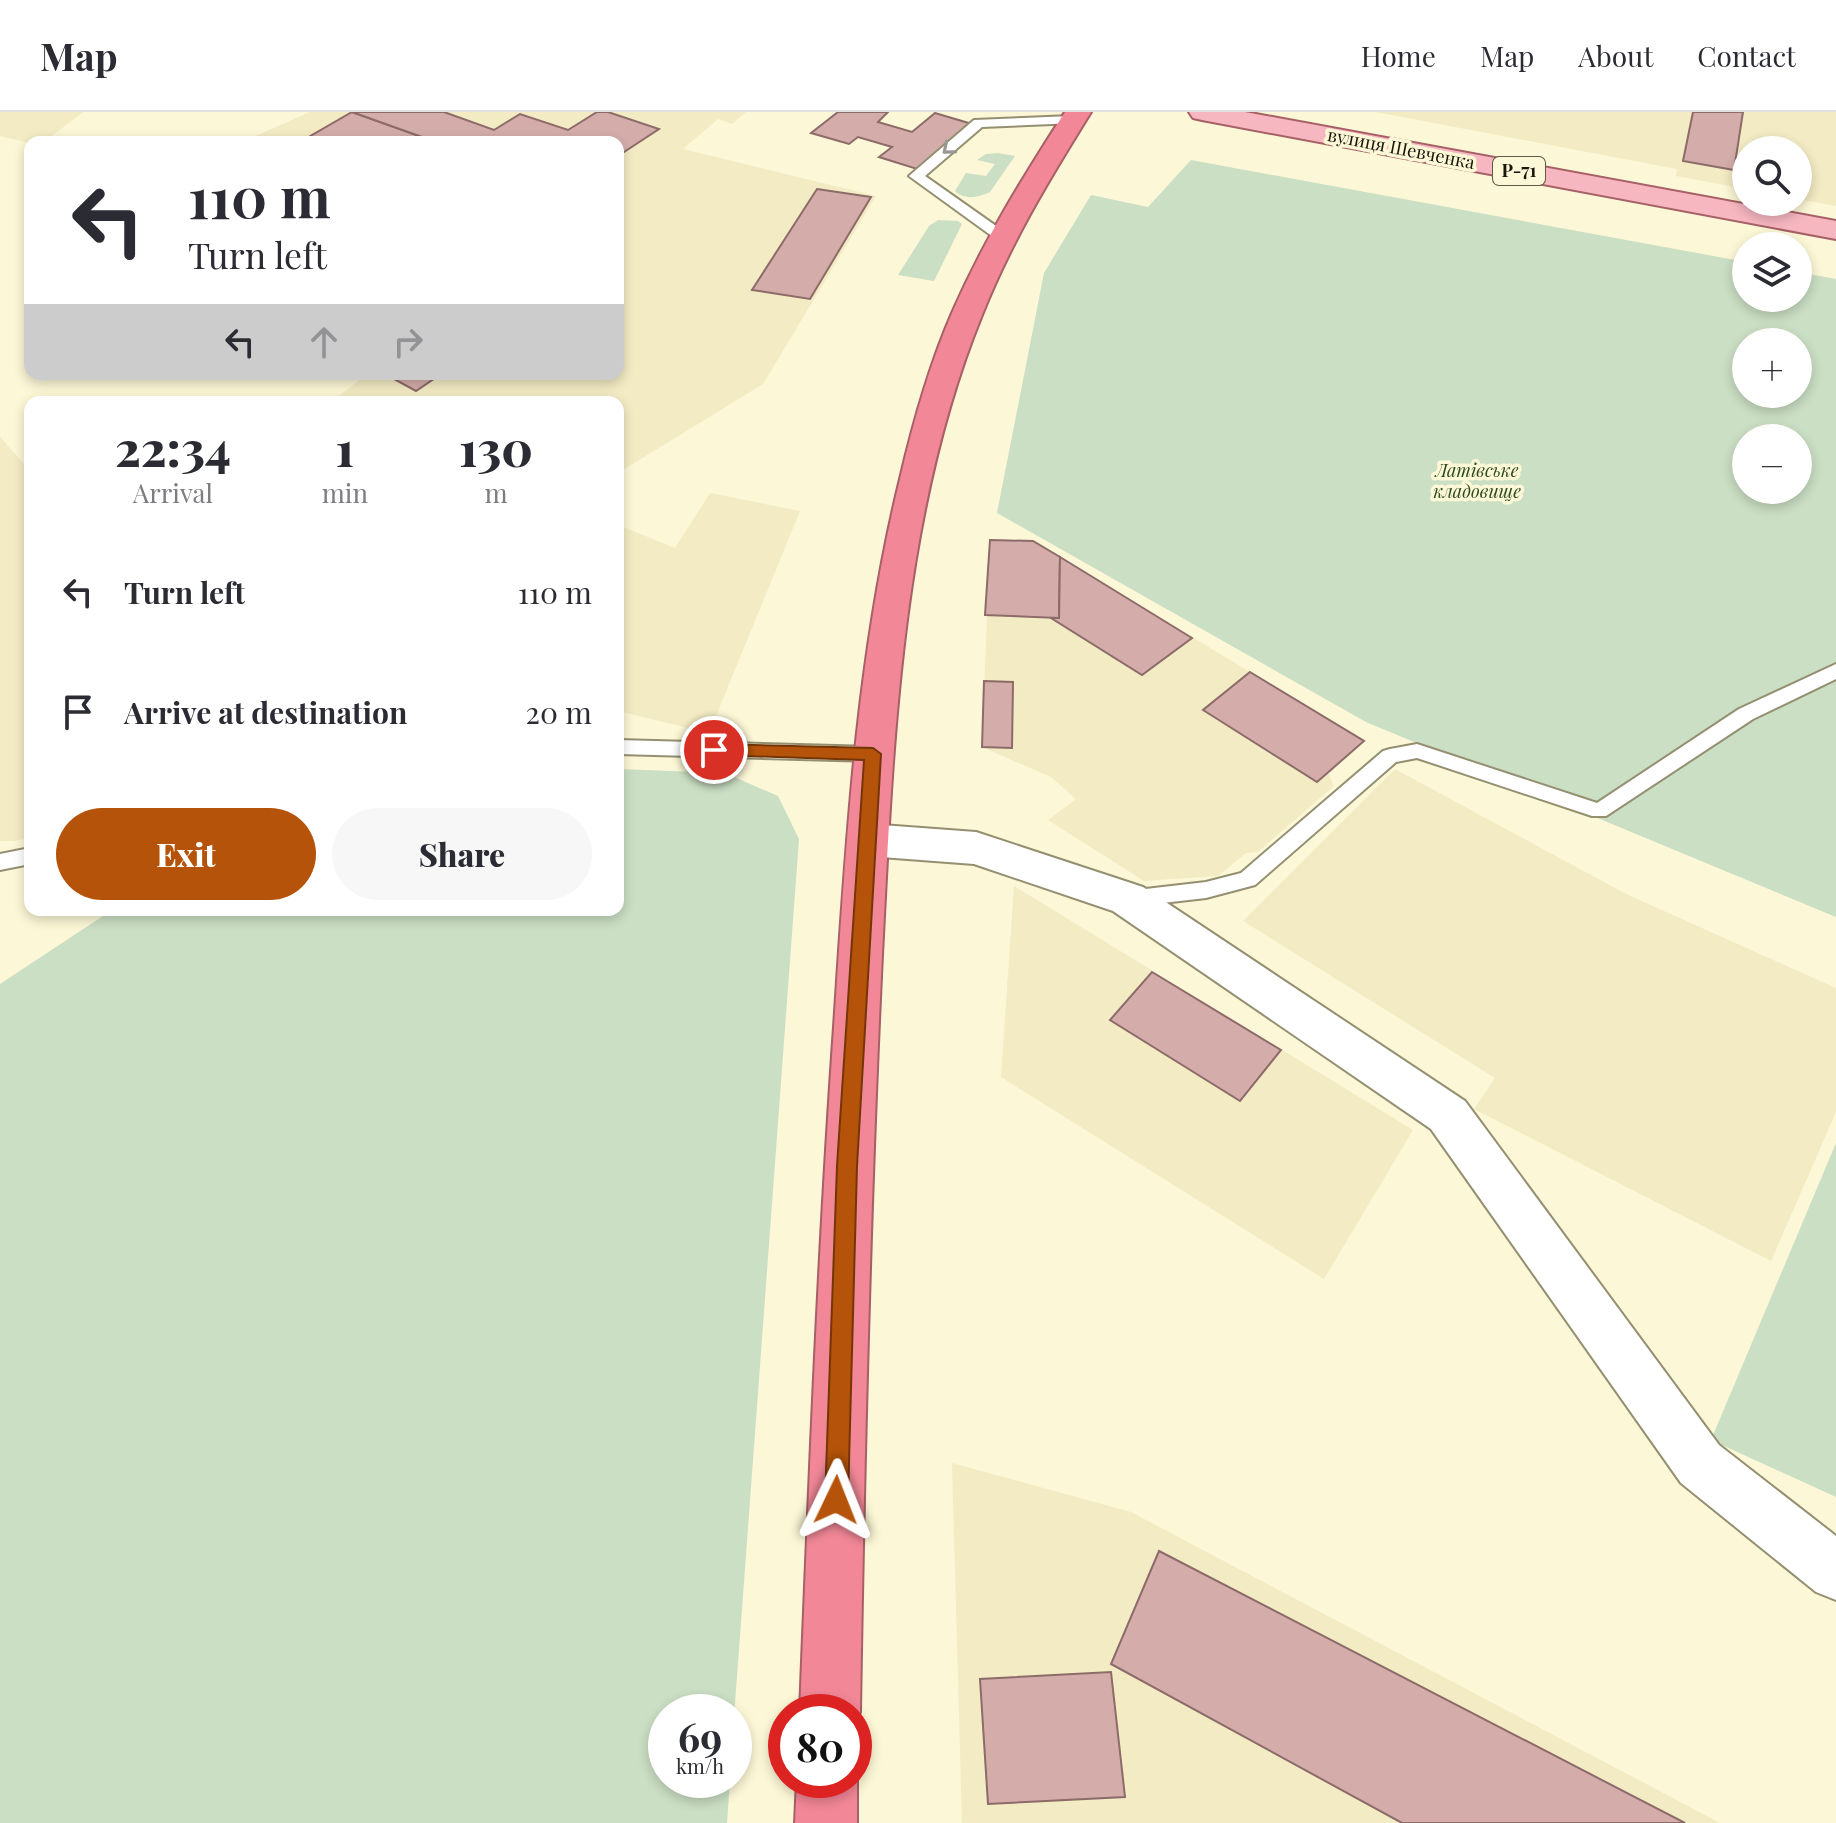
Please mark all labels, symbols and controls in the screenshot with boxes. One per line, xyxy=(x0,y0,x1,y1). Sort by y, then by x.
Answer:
text: Map xyxy=(40,30,117,81)
text: Home xyxy=(1361,37,1436,74)
text: Map xyxy=(1480,37,1534,74)
text: About xyxy=(1578,37,1653,74)
text: Contact xyxy=(1697,37,1796,74)
street label: вулиця Шевченка xyxy=(1326,122,1477,174)
map controls xyxy=(1732,136,1812,504)
button: search xyxy=(1732,136,1812,216)
one-way arrow xyxy=(942,139,957,154)
road number: Р-71 xyxy=(1493,157,1545,185)
text: 110 m xyxy=(188,158,331,233)
icon: left xyxy=(56,168,160,272)
text: Turn left xyxy=(188,230,327,278)
button: layers xyxy=(1732,232,1812,312)
icon: left xyxy=(218,320,262,364)
icon: ahead xyxy=(302,320,346,364)
icon: right xyxy=(386,320,430,364)
button: + xyxy=(1732,328,1812,408)
text: 22:34 xyxy=(115,415,231,479)
text: 1 xyxy=(336,415,354,479)
text: 130 xyxy=(459,415,533,479)
button: − xyxy=(1732,424,1812,504)
park label: Латівське кладовище xyxy=(1433,458,1521,503)
text: Arrival xyxy=(133,475,213,510)
text: min xyxy=(322,475,368,510)
text: m xyxy=(484,475,508,510)
icon: left xyxy=(56,570,100,614)
text: Turn left xyxy=(124,572,245,612)
text: 110 m xyxy=(518,572,592,612)
icon: arrive xyxy=(56,690,100,734)
text: Arrive at destination xyxy=(124,692,407,732)
text: 20 m xyxy=(526,692,592,732)
pin xyxy=(680,716,748,784)
icon: arrive xyxy=(692,728,736,772)
button: Exit xyxy=(56,808,316,900)
button: Share xyxy=(332,808,592,900)
position arrow xyxy=(794,1458,878,1542)
speed limit sign: 80 xyxy=(768,1694,872,1798)
text: 69 xyxy=(678,1709,722,1762)
text: km/h xyxy=(676,1752,724,1779)

